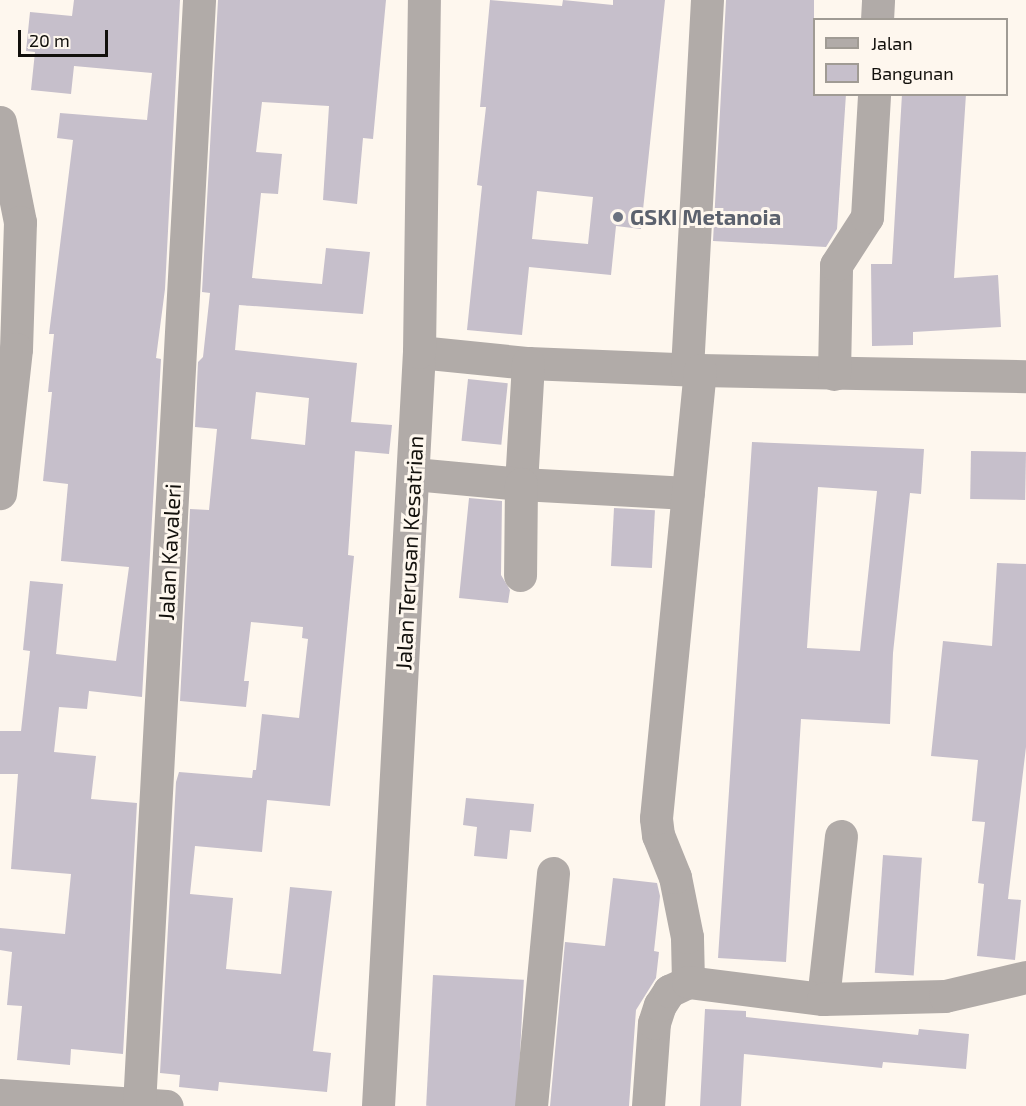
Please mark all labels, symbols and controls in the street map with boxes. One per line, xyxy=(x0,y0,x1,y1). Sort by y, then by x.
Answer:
scale bar xyxy=(21,18,111,56)
legend xyxy=(813,18,1008,96)
text: 20 m xyxy=(29,29,70,51)
text: Jalan xyxy=(871,32,913,54)
text: Bangunan xyxy=(871,62,954,84)
place label: GSKI Metanoia xyxy=(630,204,781,230)
marker: GSKI Metanoia xyxy=(611,210,625,224)
street label: Jalan Terusan Kesatrian xyxy=(390,435,428,671)
street label: Jalan Kavaleri xyxy=(152,483,186,621)

